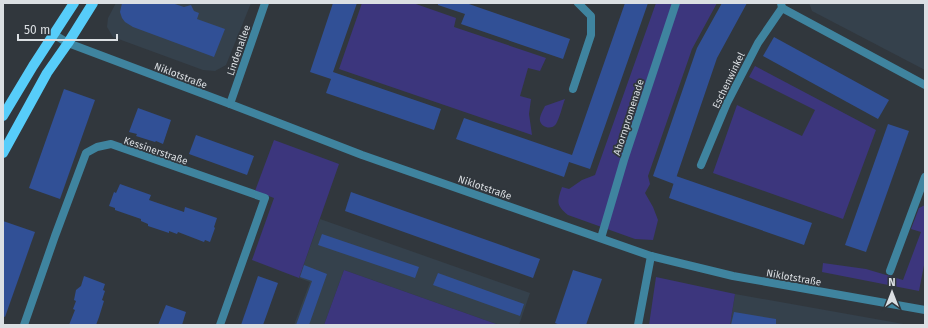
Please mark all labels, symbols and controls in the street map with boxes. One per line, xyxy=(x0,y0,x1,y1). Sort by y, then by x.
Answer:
scale bar xyxy=(18,16,117,42)
text: 50 m xyxy=(24,23,50,37)
street label: Lindenallee xyxy=(225,23,253,77)
street label: Eschenwinkel xyxy=(710,50,748,111)
street label: Niklotstraße xyxy=(152,60,209,92)
street label: Ahornpromenade xyxy=(611,78,647,157)
street label: Kessinerstraße xyxy=(122,134,189,168)
street label: Niklotstraße xyxy=(456,173,513,203)
street label: Niklotstraße xyxy=(765,267,822,289)
north arrow xyxy=(872,272,912,312)
text: N xyxy=(888,276,896,289)

